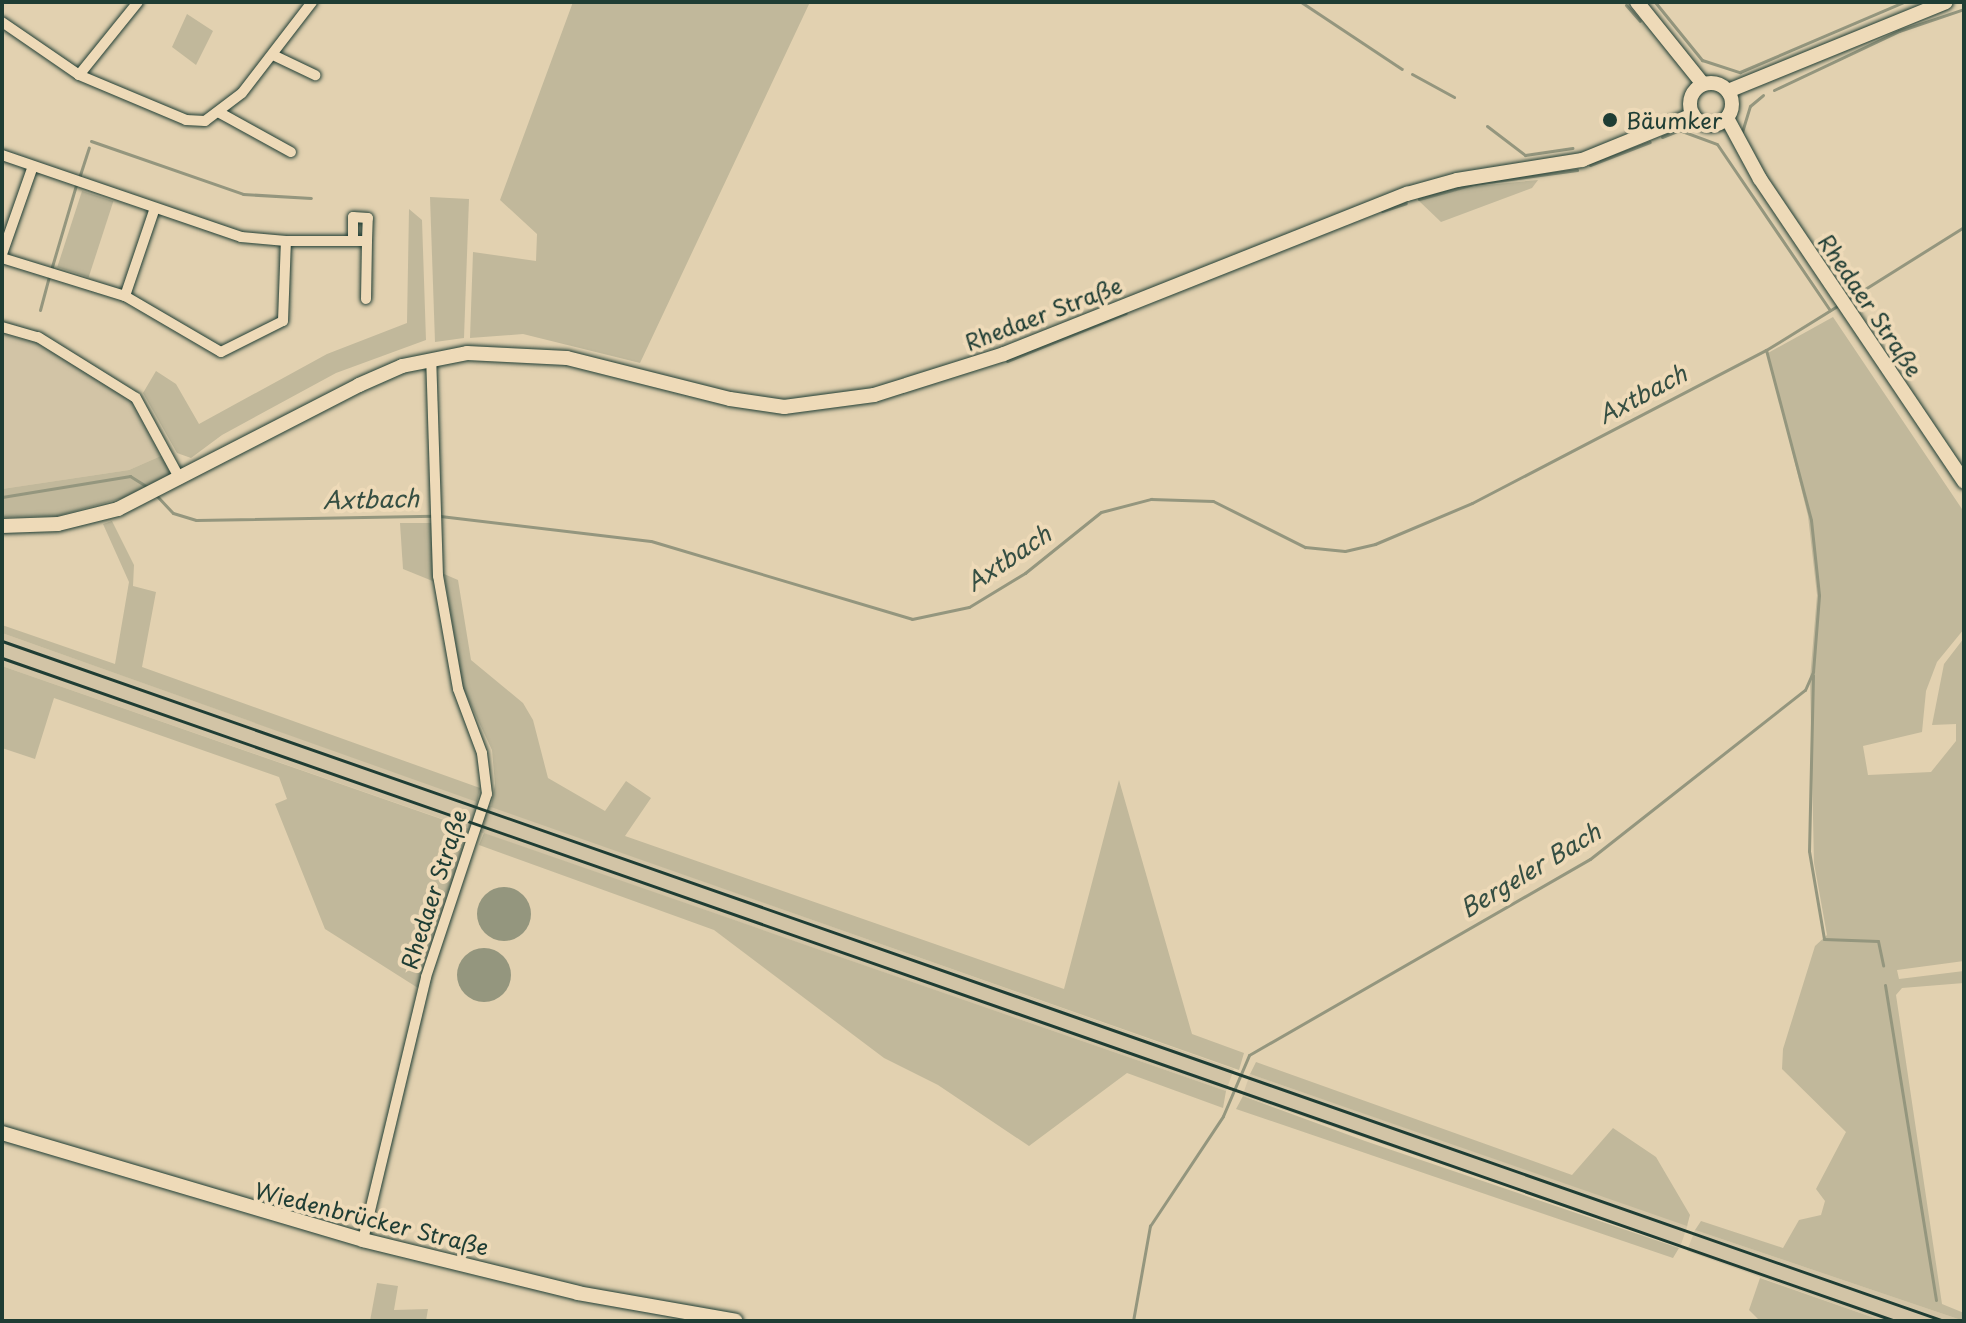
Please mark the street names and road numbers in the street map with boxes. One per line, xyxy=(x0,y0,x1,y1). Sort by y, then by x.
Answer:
street label: Rhedaer Straße xyxy=(1813,228,1929,382)
street label: Rhedaer Straße xyxy=(960,271,1126,355)
street label: Rhedaer Straße xyxy=(395,806,471,972)
street label: Wiedenbrücker Straße xyxy=(253,1176,491,1260)

